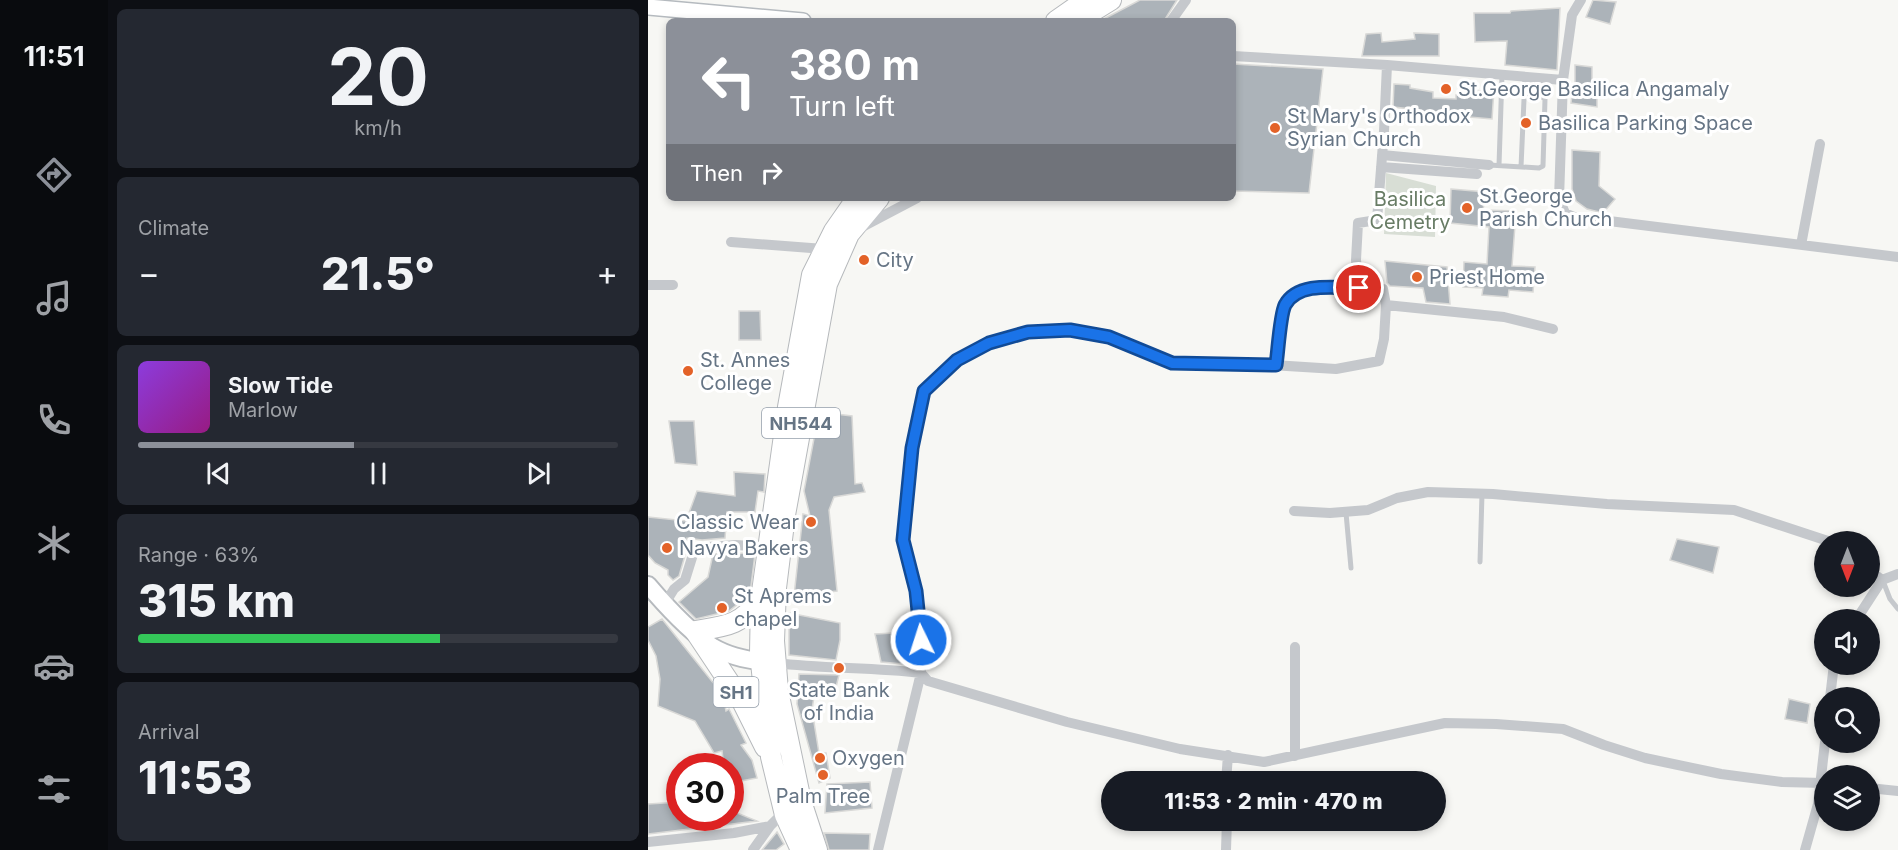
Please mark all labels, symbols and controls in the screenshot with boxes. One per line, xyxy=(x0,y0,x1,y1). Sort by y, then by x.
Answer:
text: 20 xyxy=(327,29,429,124)
text: 380 m xyxy=(789,39,920,90)
text: 11:51 xyxy=(23,40,85,73)
icon: left xyxy=(690,42,768,120)
place label: St.George Basilica Angamaly xyxy=(1458,77,1730,101)
marker: St.George Basilica Angamaly xyxy=(1439,82,1453,96)
text: Turn left xyxy=(789,90,895,123)
place label: St Mary's Orthodox Syrian Church xyxy=(1287,104,1471,151)
place label: Basilica Parking Space xyxy=(1538,111,1753,135)
text: km/h xyxy=(354,116,402,140)
marker: Basilica Parking Space xyxy=(1519,116,1533,130)
marker: St Mary's Orthodox Syrian Church xyxy=(1268,121,1282,135)
icon: directions xyxy=(33,154,75,196)
icon: right xyxy=(755,156,788,189)
text: Then xyxy=(690,160,743,186)
place label: St.George Parish Church xyxy=(1479,184,1612,231)
park label: Basilica Cemetry xyxy=(1369,187,1451,234)
marker: St.George Parish Church xyxy=(1460,201,1474,215)
text: Climate xyxy=(138,216,209,240)
text: 21.5° xyxy=(321,246,435,301)
place label: City xyxy=(876,248,914,272)
text: − xyxy=(138,253,160,293)
text: + xyxy=(596,253,618,293)
marker: City xyxy=(857,253,871,267)
pin xyxy=(1333,262,1384,313)
place label: Priest Home xyxy=(1429,265,1545,289)
marker: Priest Home xyxy=(1410,270,1424,284)
icon: arrive xyxy=(1342,271,1375,304)
icon: music xyxy=(33,277,75,319)
place label: St. Annes College xyxy=(700,348,790,395)
marker: St. Annes College xyxy=(681,364,695,378)
text: Slow Tide xyxy=(228,372,333,398)
text: Marlow xyxy=(228,398,298,422)
icon: phone xyxy=(33,399,75,441)
road number: NH544 xyxy=(762,408,840,438)
icon: previous xyxy=(202,457,235,490)
icon: pause xyxy=(362,457,395,490)
icon: next xyxy=(522,457,555,490)
place label: Classic Wear xyxy=(676,510,799,534)
marker: Classic Wear xyxy=(804,515,818,529)
icon: climate xyxy=(33,522,75,564)
north arrow xyxy=(1814,531,1880,597)
map controls xyxy=(1814,531,1880,831)
place label: Navya Bakers xyxy=(679,536,809,560)
marker: Navya Bakers xyxy=(660,541,674,555)
text: Range · 63% xyxy=(138,543,259,567)
text: 315 km xyxy=(138,573,295,628)
place label: St Aprems chapel xyxy=(734,584,832,631)
marker: St Aprems chapel xyxy=(715,601,729,615)
position arrow xyxy=(889,608,953,672)
button: sound xyxy=(1814,609,1880,675)
icon: car xyxy=(33,645,75,687)
marker: State Bank of India xyxy=(832,661,846,675)
road number: SH1 xyxy=(714,677,758,707)
place label: State Bank of India xyxy=(788,678,890,725)
button: search xyxy=(1814,687,1880,753)
text: Arrival xyxy=(138,720,200,744)
place label: Oxygen xyxy=(832,746,905,770)
text: 11:53 xyxy=(138,750,252,805)
marker: Oxygen xyxy=(813,751,827,765)
speed limit sign: 30 xyxy=(666,753,744,831)
button: layers xyxy=(1814,765,1880,831)
icon: filters xyxy=(33,768,75,810)
marker: Palm Tree xyxy=(816,768,830,782)
place label: Palm Tree xyxy=(776,784,870,808)
text: 11:53 · 2 min · 470 m xyxy=(1164,788,1383,814)

